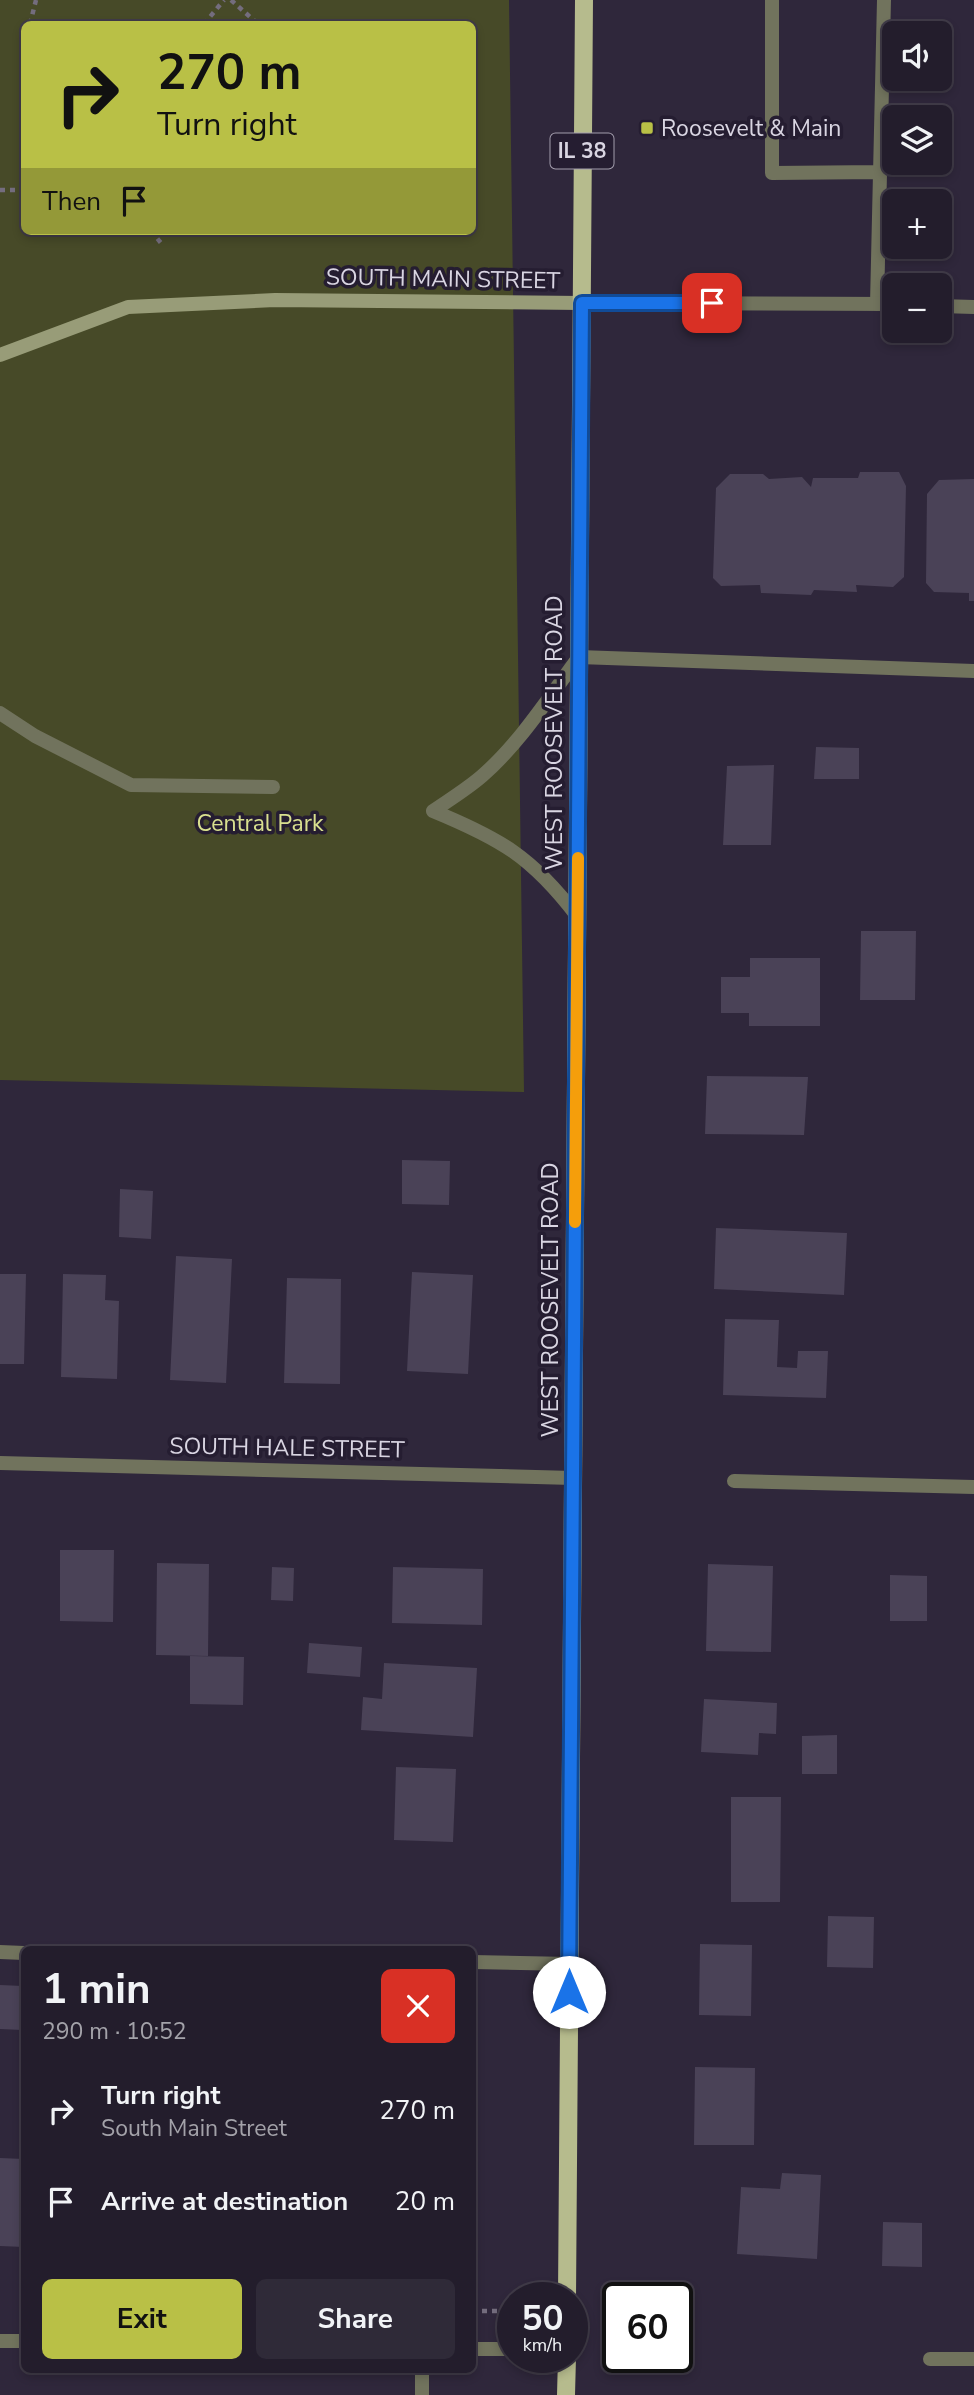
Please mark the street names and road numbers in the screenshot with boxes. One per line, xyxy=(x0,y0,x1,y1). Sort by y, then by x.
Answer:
road number: IL 38 xyxy=(550,134,614,168)
street label: SOUTH MAIN STREET xyxy=(326,261,561,297)
street label: WEST ROOSEVELT ROAD xyxy=(539,595,570,871)
street label: WEST ROOSEVELT ROAD xyxy=(535,1162,566,1438)
street label: SOUTH HALE STREET xyxy=(169,1430,405,1466)

